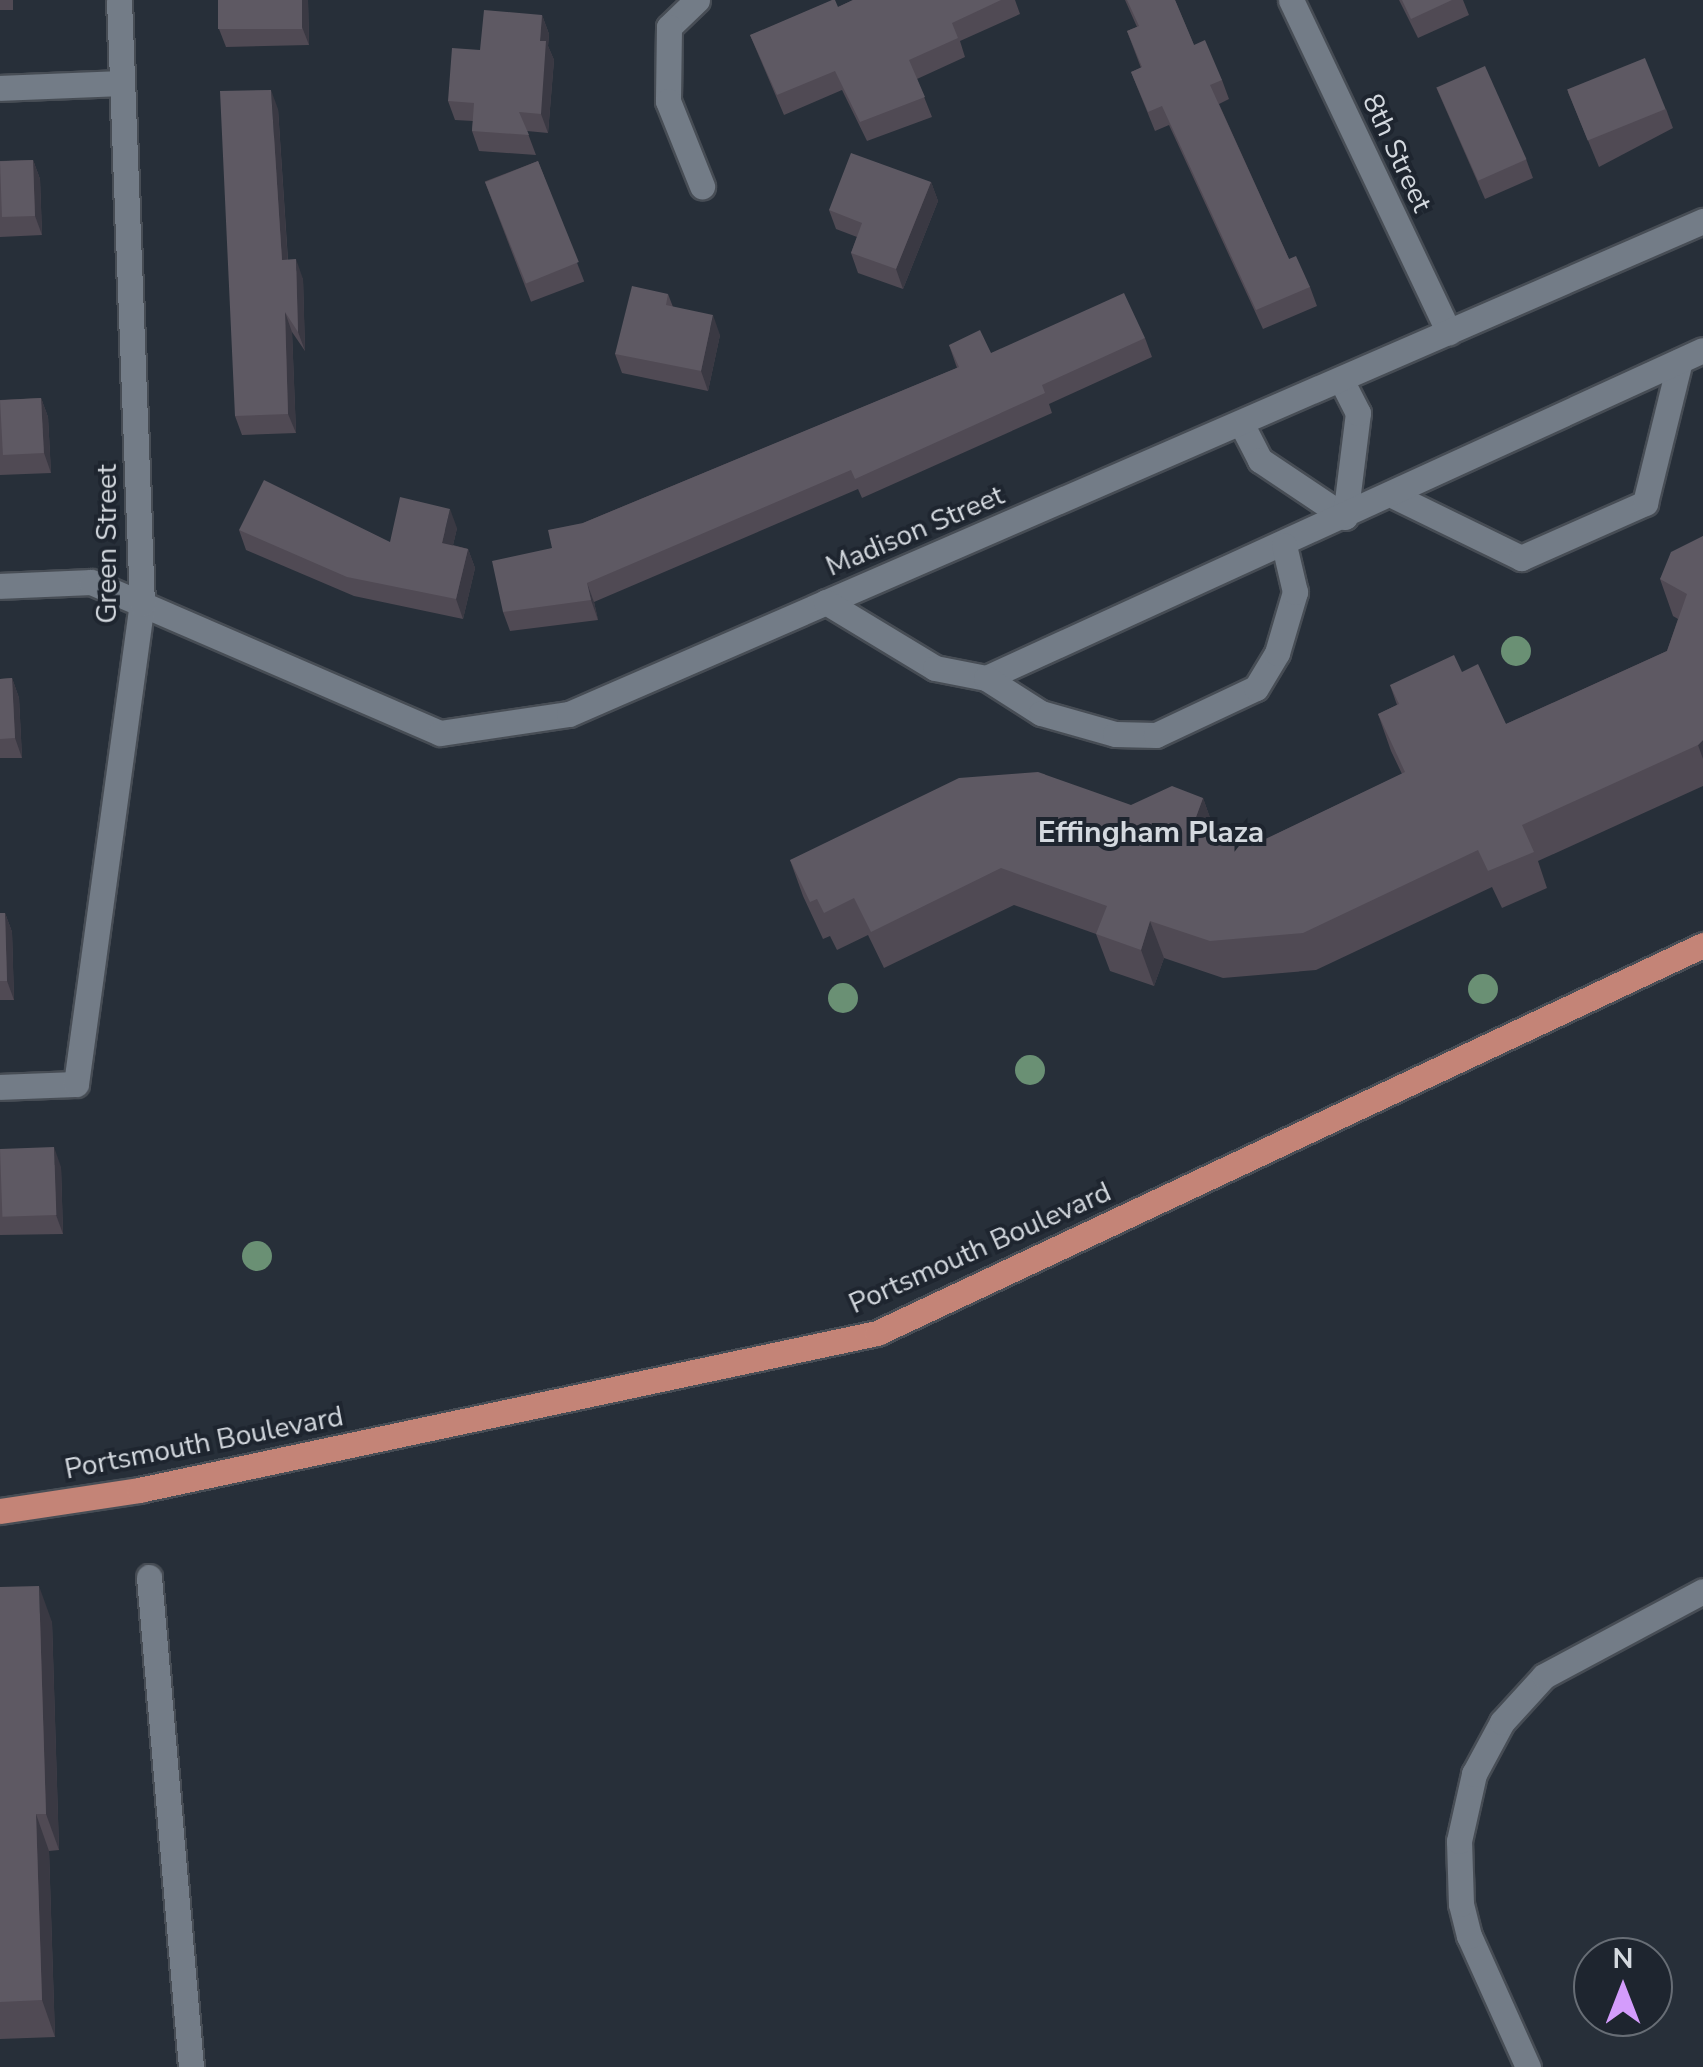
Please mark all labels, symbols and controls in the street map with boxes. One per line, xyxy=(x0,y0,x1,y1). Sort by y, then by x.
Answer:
street label: 8th Street xyxy=(1355,89,1439,217)
street label: Green Street xyxy=(90,464,124,624)
street label: Madison Street xyxy=(821,478,1009,584)
district label: Effingham Plaza xyxy=(1038,815,1264,851)
street label: Portsmouth Boulevard xyxy=(844,1175,1116,1321)
street label: Portsmouth Boulevard xyxy=(62,1400,346,1486)
north arrow xyxy=(1573,1937,1673,2037)
text: N xyxy=(1613,1940,1633,1978)

